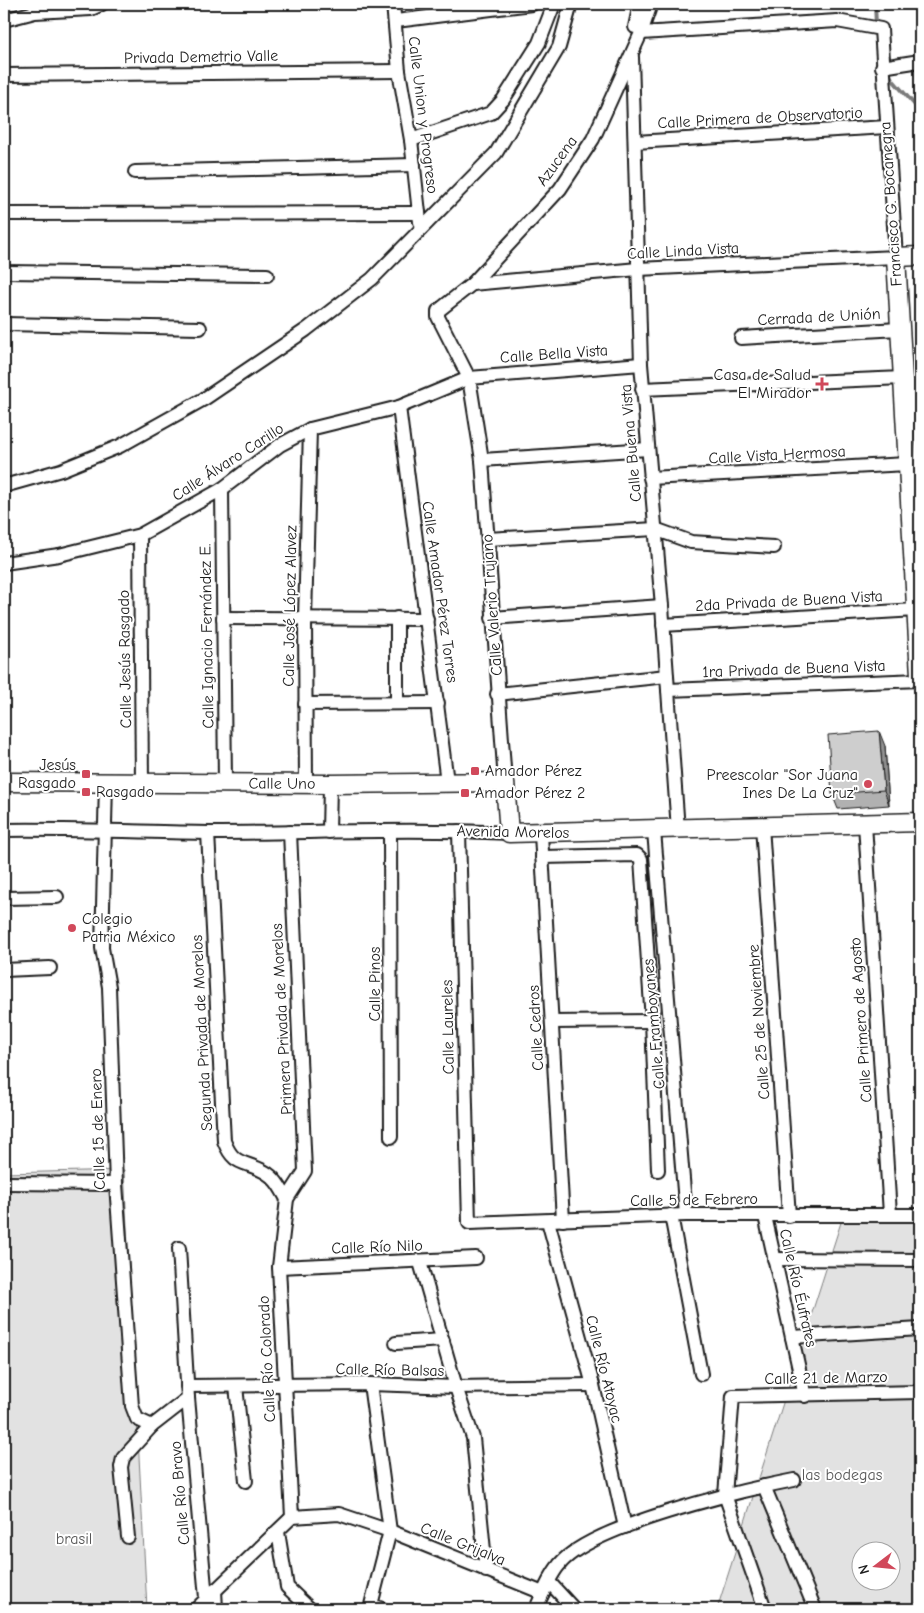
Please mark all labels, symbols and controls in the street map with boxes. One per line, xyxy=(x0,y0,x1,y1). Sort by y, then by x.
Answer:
street label: Calle Union y Progreso xyxy=(404,35,442,195)
street label: Privada Demetrio Valle xyxy=(124,47,278,67)
street label: Calle Primera de Observatorio xyxy=(657,104,863,132)
street label: Francisco G. Bocanegra xyxy=(876,121,906,287)
street label: Azucena xyxy=(533,133,581,189)
street label: Calle Linda Vista xyxy=(626,239,740,263)
street label: Cerrada de Unión xyxy=(757,305,881,329)
street label: Calle Bella Vista xyxy=(499,341,609,367)
place label: Casa de Salud El Mirador xyxy=(714,366,812,402)
marker: Casa de Salud El Mirador xyxy=(815,377,829,391)
street label: Calle Buena Vista xyxy=(617,383,645,503)
street label: Calle Álvaro Carillo xyxy=(168,418,287,505)
street label: Calle Vista Hermosa xyxy=(708,442,846,468)
street label: Calle Amador Pérez Torres xyxy=(418,500,462,684)
street label: Calle José López Alavez xyxy=(280,525,300,687)
street label: Calle Valerio Trujano xyxy=(478,534,506,676)
street label: Calle Ignacio Fernández E. xyxy=(196,543,218,729)
street label: 2da Privada de Buena Vista xyxy=(695,587,883,615)
street label: Calle Jesús Rasgado xyxy=(115,590,135,728)
street label: 1ra Privada de Buena Vista xyxy=(702,657,886,681)
place label: Jesús Rasgado xyxy=(18,756,76,792)
place label: Amador Pérez xyxy=(485,762,582,780)
marker: Amador Pérez xyxy=(469,765,481,777)
place label: Preescolar "Sor Juana Ines De La Cruz" xyxy=(706,766,858,802)
marker: Jesús Rasgado xyxy=(80,768,92,780)
street label: Calle Uno xyxy=(248,775,316,793)
marker: Preescolar "Sor Juana Ines De La Cruz" xyxy=(862,778,874,790)
place label: Rasgado xyxy=(96,783,154,801)
place label: Amador Pérez 2 xyxy=(475,784,585,802)
marker: Rasgado xyxy=(80,786,92,798)
marker: Amador Pérez 2 xyxy=(459,787,471,799)
street label: Avenida Morelos xyxy=(456,822,570,842)
place label: Colegio Patria México xyxy=(82,910,176,946)
marker: Colegio Patria México xyxy=(66,922,78,934)
street label: Primera Privada de Morelos xyxy=(268,922,296,1115)
street label: Segunda Privada de Morelos xyxy=(188,934,216,1132)
street label: Calle Primero de Agosto xyxy=(846,937,876,1103)
street label: Calle 25 de Noviembre xyxy=(745,944,773,1100)
street label: Calle Pinos xyxy=(366,946,384,1021)
street label: Calle Framboyanes xyxy=(639,958,669,1090)
street label: Calle Laureles xyxy=(438,979,458,1075)
street label: Calle Cedros xyxy=(525,984,547,1071)
street label: Calle 15 de Enero xyxy=(87,1068,109,1190)
street label: Calle 5 de Febrero xyxy=(630,1190,758,1210)
street label: Calle Río Éufrates xyxy=(776,1227,821,1349)
street label: Calle Río Nilo xyxy=(331,1236,423,1258)
street label: Calle Río Colorado xyxy=(255,1295,279,1423)
street label: Calle Río Atoyac xyxy=(582,1313,626,1425)
street label: Calle Río Balsas xyxy=(336,1360,445,1380)
street label: Calle 21 de Marzo xyxy=(764,1368,888,1388)
street label: Calle Río Bravo xyxy=(166,1440,194,1546)
park label: las bodegas xyxy=(802,1466,883,1484)
street label: Calle Grijalva xyxy=(418,1519,508,1569)
park label: brasil xyxy=(56,1530,92,1548)
north arrow xyxy=(852,1540,902,1590)
text: N xyxy=(855,1563,873,1576)

